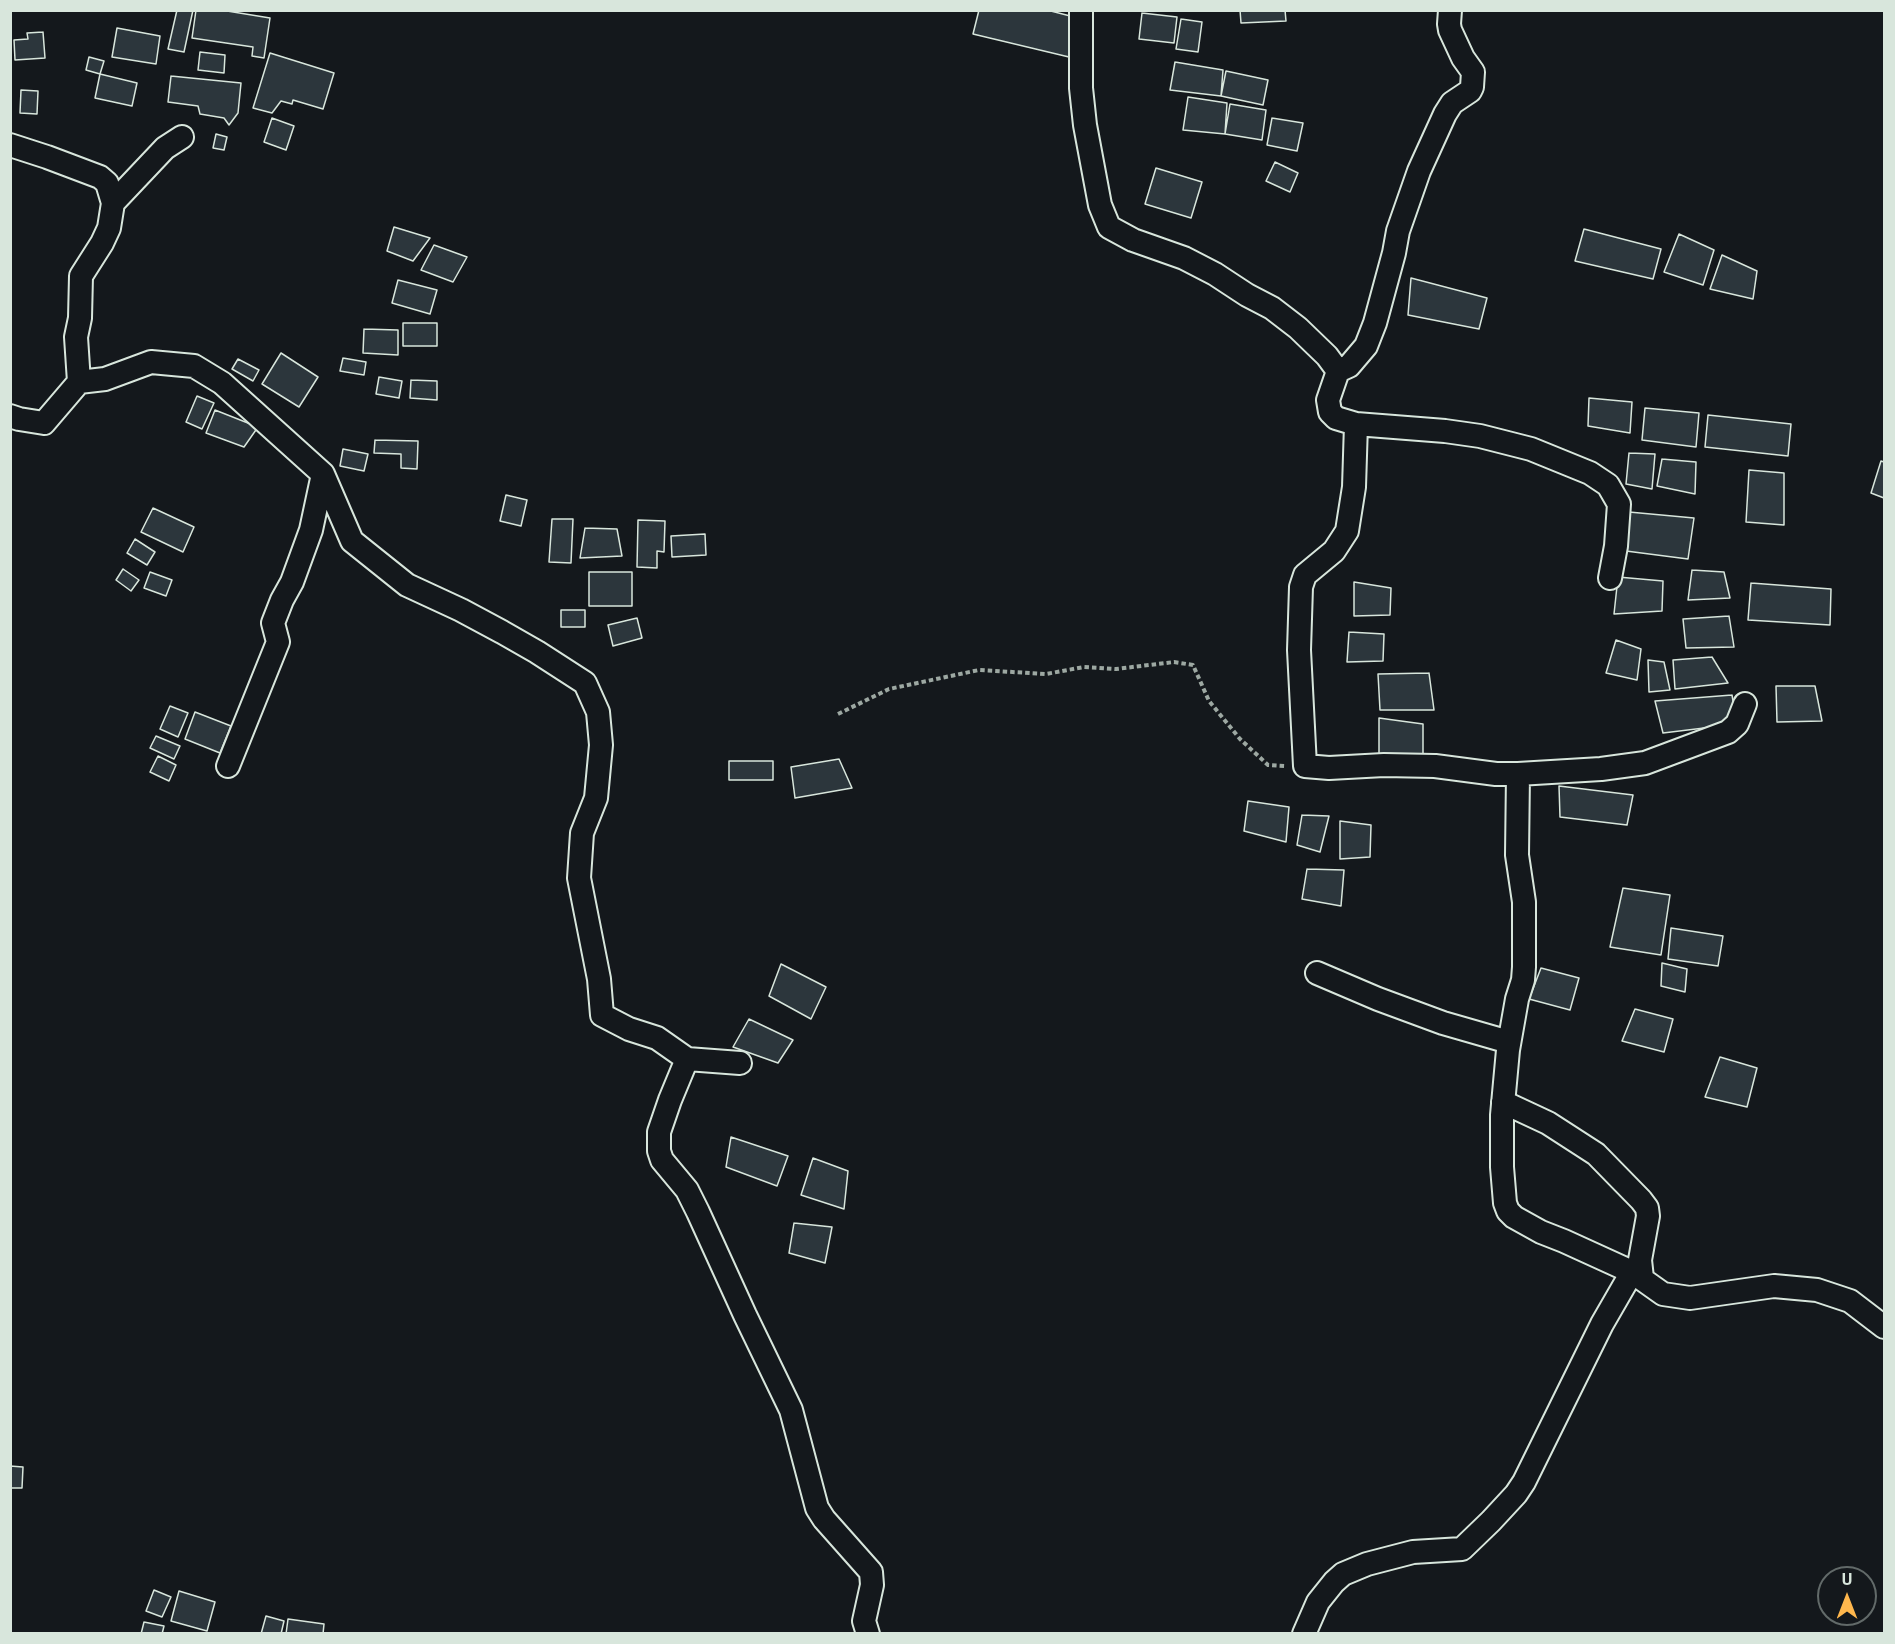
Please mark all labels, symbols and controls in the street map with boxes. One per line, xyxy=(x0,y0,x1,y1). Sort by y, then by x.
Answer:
north arrow xyxy=(1817,1566,1877,1626)
text: U xyxy=(1842,1570,1852,1589)

